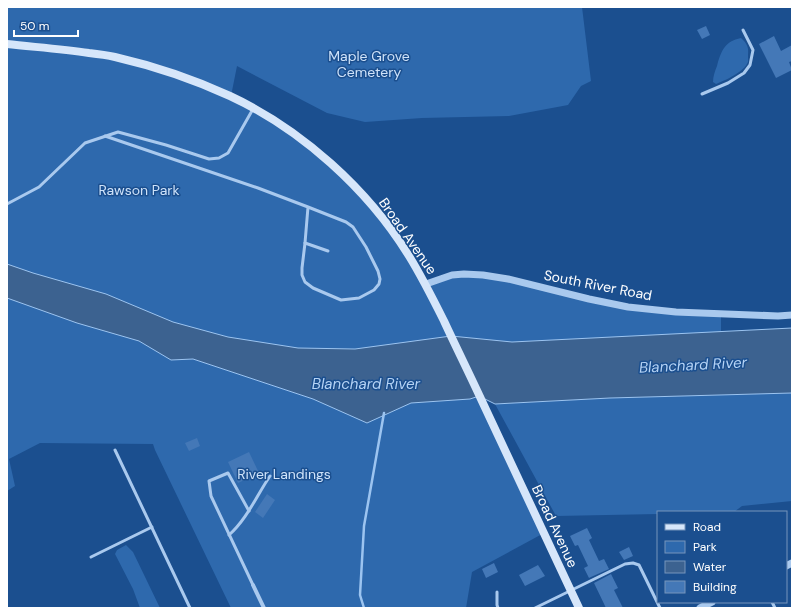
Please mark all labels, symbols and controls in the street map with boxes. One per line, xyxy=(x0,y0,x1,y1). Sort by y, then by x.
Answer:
scale bar xyxy=(14,12,78,38)
text: 50 m xyxy=(20,18,49,34)
park label: Maple Grove Cemetery xyxy=(328,47,410,81)
park label: Rawson Park xyxy=(98,181,180,199)
street label: Broad Avenue xyxy=(375,194,441,278)
street label: South River Road xyxy=(542,266,654,304)
water label: Blanchard River xyxy=(638,352,748,378)
water label: Blanchard River xyxy=(312,374,421,394)
park label: River Landings xyxy=(237,465,331,483)
street label: Broad Avenue xyxy=(528,482,582,570)
legend xyxy=(657,511,787,603)
text: Road xyxy=(693,519,721,535)
text: Park xyxy=(693,539,717,555)
text: Water xyxy=(693,559,727,575)
text: Building xyxy=(693,579,737,595)

